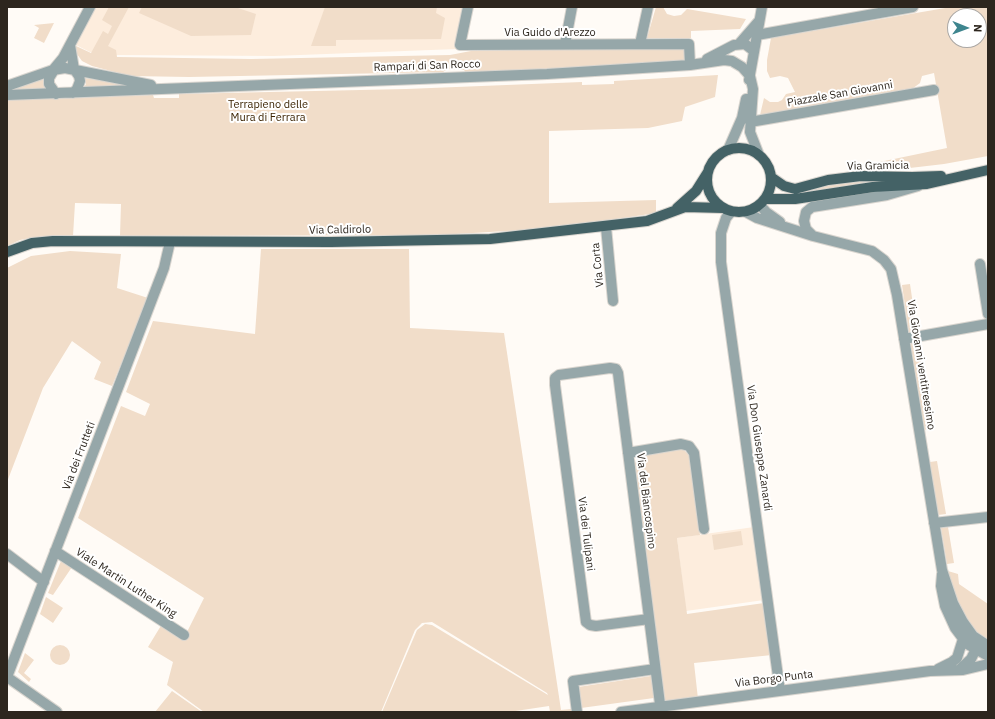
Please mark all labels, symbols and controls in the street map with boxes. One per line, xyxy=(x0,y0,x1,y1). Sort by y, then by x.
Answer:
north arrow xyxy=(947,8,987,48)
text: N xyxy=(971,24,985,32)
street label: Via Guido d'Arezzo xyxy=(504,26,596,40)
street label: Rampari di San Rocco xyxy=(373,58,481,74)
street label: Piazzale San Giovanni xyxy=(786,78,894,110)
park label: Terrapieno delle Mura di Ferrara xyxy=(228,98,308,124)
street label: Via Gramicia xyxy=(847,159,909,173)
street label: Via Caldirolo xyxy=(309,223,371,237)
street label: Via Corta xyxy=(589,242,607,288)
street label: Via Giovanni ventitreesimo xyxy=(904,299,938,431)
street label: Via Don Giuseppe Zanardi xyxy=(744,384,774,512)
street label: Via dei Frutteti xyxy=(60,420,98,492)
street label: Via del Biancospino xyxy=(634,452,658,550)
street label: Via dei Tulipani xyxy=(575,496,597,572)
street label: Viale Martin Luther King xyxy=(73,545,179,621)
street label: Via Borgo Punta xyxy=(734,668,814,690)

